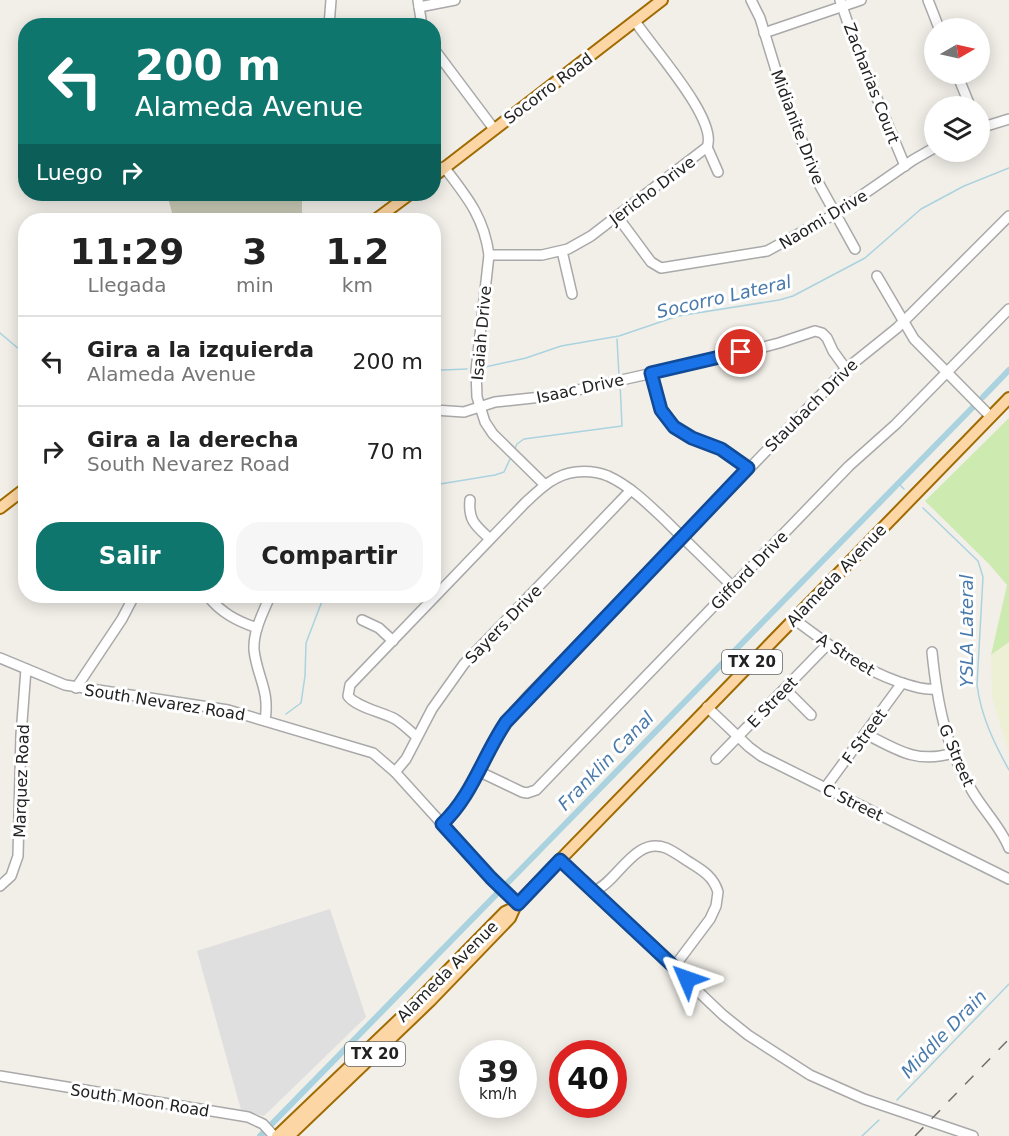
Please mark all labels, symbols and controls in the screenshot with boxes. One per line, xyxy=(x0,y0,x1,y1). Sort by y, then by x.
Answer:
north arrow xyxy=(924,18,990,84)
map controls xyxy=(924,18,990,162)
street label: Zacharias Court xyxy=(840,20,903,146)
text: 200 m xyxy=(135,41,281,90)
icon: left xyxy=(36,42,114,120)
street label: Socorro Road xyxy=(500,49,596,128)
street label: Midianite Drive xyxy=(767,67,828,187)
text: Alameda Avenue xyxy=(135,91,363,122)
button: layers xyxy=(924,96,990,162)
street label: Jericho Drive xyxy=(605,152,699,229)
icon: right xyxy=(115,156,148,189)
text: Luego xyxy=(36,160,103,185)
street label: Naomi Drive xyxy=(776,186,871,253)
text: 11:29 xyxy=(70,231,184,272)
text: 3 xyxy=(242,231,267,272)
text: 1.2 xyxy=(325,231,389,272)
water label: Socorro Lateral xyxy=(655,271,793,322)
text: Llegada xyxy=(88,273,166,297)
text: min xyxy=(236,273,274,297)
text: km xyxy=(342,273,373,297)
street label: Isaiah Drive xyxy=(468,285,495,381)
pin xyxy=(715,326,766,377)
icon: arrive xyxy=(724,335,757,368)
text: Gira a la izquierda xyxy=(87,337,314,362)
icon: left xyxy=(36,345,69,378)
text: 200 m xyxy=(353,349,423,374)
street label: Staubach Drive xyxy=(761,355,862,456)
text: Alameda Avenue xyxy=(87,362,256,386)
street label: Isaac Drive xyxy=(535,370,626,407)
text: Gira a la derecha xyxy=(87,427,299,452)
icon: right xyxy=(36,435,69,468)
text: 70 m xyxy=(367,439,423,464)
text: South Nevarez Road xyxy=(87,452,290,476)
street label: Alameda Avenue xyxy=(783,520,890,631)
button: Salir xyxy=(36,522,224,591)
button: Compartir xyxy=(236,522,423,591)
street label: Gifford Drive xyxy=(707,527,792,614)
water label: YSLA Lateral xyxy=(956,574,977,688)
street label: Sayers Drive xyxy=(461,581,546,668)
street label: A Street xyxy=(813,629,878,680)
road number: TX 20 xyxy=(722,650,782,674)
street label: E Street xyxy=(743,673,801,732)
street label: South Nevarez Road xyxy=(83,680,247,725)
street label: F Street xyxy=(838,705,891,767)
water label: Franklin Canal xyxy=(553,707,658,814)
street label: G Street xyxy=(935,721,978,789)
street label: Marquez Road xyxy=(10,724,33,838)
street label: C Street xyxy=(819,780,886,825)
street label: Alameda Avenue xyxy=(393,917,502,1026)
position arrow xyxy=(655,947,719,1011)
water label: Middle Drain xyxy=(897,985,991,1082)
speed limit sign: 40 xyxy=(549,1040,627,1118)
road number: TX 20 xyxy=(345,1042,405,1066)
text: 39 xyxy=(477,1054,519,1089)
street label: South Moon Road xyxy=(69,1080,211,1121)
text: km/h xyxy=(479,1085,517,1103)

